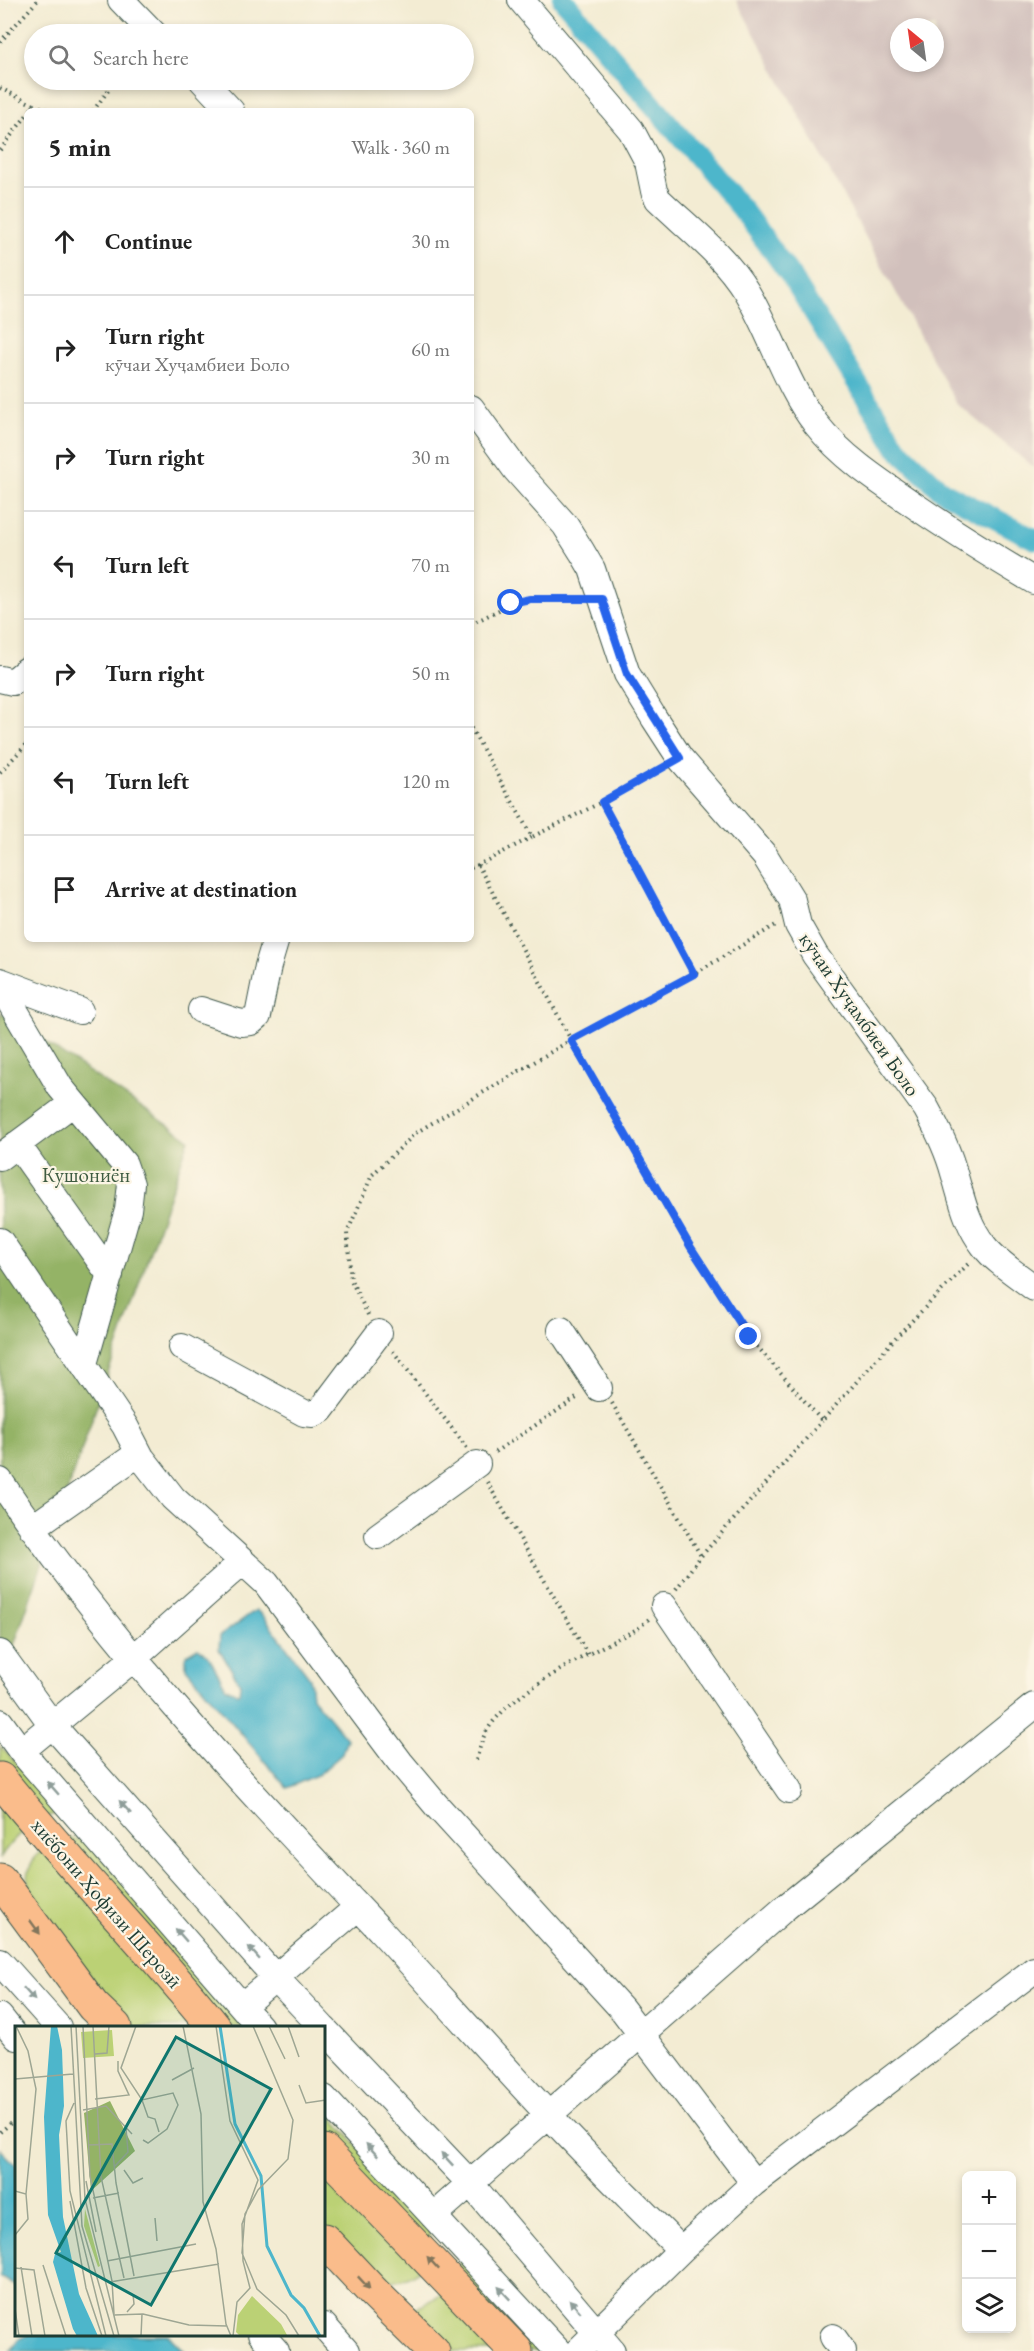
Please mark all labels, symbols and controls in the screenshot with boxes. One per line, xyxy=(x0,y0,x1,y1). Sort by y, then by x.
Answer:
north arrow xyxy=(890,18,944,72)
search box xyxy=(24,24,474,90)
icon: search xyxy=(45,41,78,74)
text: Search here xyxy=(93,43,188,72)
text: 5 min xyxy=(48,130,111,164)
text: Walk · 360 m xyxy=(351,134,450,160)
icon: ahead xyxy=(48,225,81,258)
text: Continue xyxy=(105,227,192,256)
text: 30 m xyxy=(411,228,450,254)
text: Turn right xyxy=(105,322,204,351)
icon: right xyxy=(48,333,81,366)
text: 60 m xyxy=(411,336,450,362)
text: кӯчаи Хуҷамбиеи Боло xyxy=(105,351,290,377)
icon: right xyxy=(48,441,81,474)
text: Turn right xyxy=(105,443,204,472)
text: 30 m xyxy=(411,444,450,470)
icon: left xyxy=(48,549,81,582)
text: Turn left xyxy=(105,551,189,580)
text: 70 m xyxy=(411,552,450,578)
route start xyxy=(497,589,523,615)
icon: right xyxy=(48,657,81,690)
text: Turn right xyxy=(105,659,204,688)
text: 50 m xyxy=(411,660,450,686)
icon: left xyxy=(48,765,81,798)
text: Turn left xyxy=(105,767,189,796)
text: 120 m xyxy=(402,768,450,794)
icon: arrive xyxy=(48,873,81,906)
text: Arrive at destination xyxy=(105,875,297,904)
street label: кӯчаи Хуҷамбиеи Боло xyxy=(793,927,927,1101)
park label: Кушониён xyxy=(42,1161,130,1188)
route end xyxy=(735,1323,761,1349)
one-way arrow xyxy=(47,1781,60,1796)
one-way arrow xyxy=(119,1800,133,1814)
street label: хиёбони Ҳофизи Шерозӣ xyxy=(26,1812,188,1994)
one-way arrow xyxy=(28,1919,41,1935)
one-way arrow xyxy=(174,1927,187,1943)
one-way arrow xyxy=(248,1946,261,1961)
one-way arrow xyxy=(22,1987,36,2002)
inset map xyxy=(15,2026,326,2336)
one-way arrow xyxy=(365,2142,379,2157)
one-way arrow xyxy=(440,2151,454,2166)
map controls xyxy=(962,2171,1016,2333)
button: + xyxy=(962,2171,1016,2225)
button: − xyxy=(962,2225,1016,2279)
one-way arrow xyxy=(426,2255,440,2270)
one-way arrow xyxy=(357,2275,371,2290)
button: layers xyxy=(962,2279,1016,2333)
one-way arrow xyxy=(498,2286,512,2300)
one-way arrow xyxy=(569,2299,582,2314)

